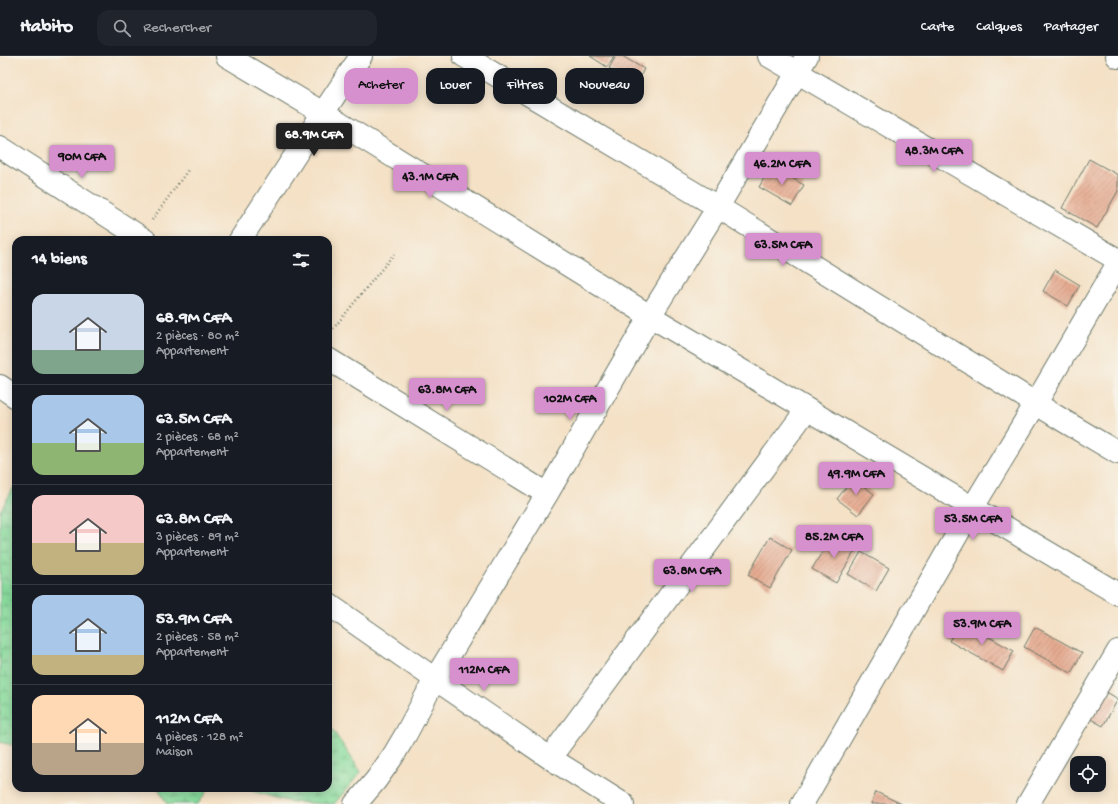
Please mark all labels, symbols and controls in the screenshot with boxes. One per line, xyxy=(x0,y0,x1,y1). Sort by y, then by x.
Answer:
search box xyxy=(97,10,377,46)
text: Habito xyxy=(20,16,73,39)
icon: search xyxy=(111,17,133,39)
text: Rechercher xyxy=(143,19,211,37)
text: Carte xyxy=(921,19,954,36)
text: Calques xyxy=(976,19,1022,36)
text: Partager xyxy=(1044,19,1098,36)
chip: Acheter xyxy=(344,68,418,104)
chip: Louer xyxy=(426,68,485,104)
chip: Filtres xyxy=(493,68,557,104)
chip: Nouveau xyxy=(565,68,644,104)
pin: 68.9M CFA xyxy=(268,123,360,157)
text: 68.9M CFA xyxy=(285,128,343,143)
pin: 48.3M CFA xyxy=(888,139,980,173)
text: 48.3M CFA xyxy=(905,144,963,159)
pin: 90M CFA xyxy=(45,145,119,179)
text: 90M CFA xyxy=(58,150,106,165)
pin: 46.2M CFA xyxy=(736,152,828,186)
text: 46.2M CFA xyxy=(754,157,810,172)
pin: 43.1M CFA xyxy=(384,165,476,199)
text: 43.1M CFA xyxy=(402,170,458,185)
pin: 63.5M CFA xyxy=(737,233,829,267)
text: 63.5M CFA xyxy=(754,238,812,253)
icon: filters xyxy=(290,249,312,271)
text: 14 biens xyxy=(32,250,87,270)
text: 68.9M CFA xyxy=(156,309,232,329)
icon: home xyxy=(64,310,112,358)
text: 2 pièces · 80 m² xyxy=(156,329,240,344)
text: Appartement xyxy=(156,344,228,359)
pin: 63.8M CFA xyxy=(401,378,493,412)
text: 63.8M CFA xyxy=(418,383,476,398)
pin: 102M CFA xyxy=(529,387,611,421)
text: 102M CFA xyxy=(544,392,596,407)
text: 63.5M CFA xyxy=(156,410,232,430)
icon: home xyxy=(64,411,112,459)
text: 2 pièces · 68 m² xyxy=(156,430,239,445)
text: Appartement xyxy=(156,445,228,460)
pin: 49.9M CFA xyxy=(810,462,902,496)
text: 49.9M CFA xyxy=(828,467,884,482)
pin: 53.5M CFA xyxy=(927,507,1019,541)
text: 63.8M CFA xyxy=(156,510,232,530)
icon: home xyxy=(64,511,112,559)
text: 53.5M CFA xyxy=(944,512,1002,527)
pin: 85.2M CFA xyxy=(788,525,880,559)
text: 3 pièces · 89 m² xyxy=(156,530,239,545)
text: 85.2M CFA xyxy=(805,530,863,545)
text: Appartement xyxy=(156,545,228,560)
pin: 63.8M CFA xyxy=(646,559,738,593)
text: 63.8M CFA xyxy=(663,564,721,579)
text: 53.9M CFA xyxy=(156,610,231,630)
icon: home xyxy=(64,611,112,659)
pin: 53.9M CFA xyxy=(936,612,1028,646)
text: 53.9M CFA xyxy=(953,617,1011,632)
text: 2 pièces · 58 m² xyxy=(156,630,239,645)
text: Appartement xyxy=(156,645,228,660)
pin: 112M CFA xyxy=(443,658,525,692)
text: 112M CFA xyxy=(459,663,509,678)
text: 112M CFA xyxy=(156,710,222,730)
icon: home xyxy=(64,711,112,759)
text: 4 pièces · 128 m² xyxy=(156,730,244,745)
text: Maison xyxy=(156,745,193,760)
map controls xyxy=(1070,756,1106,792)
button: locate xyxy=(1070,756,1106,792)

